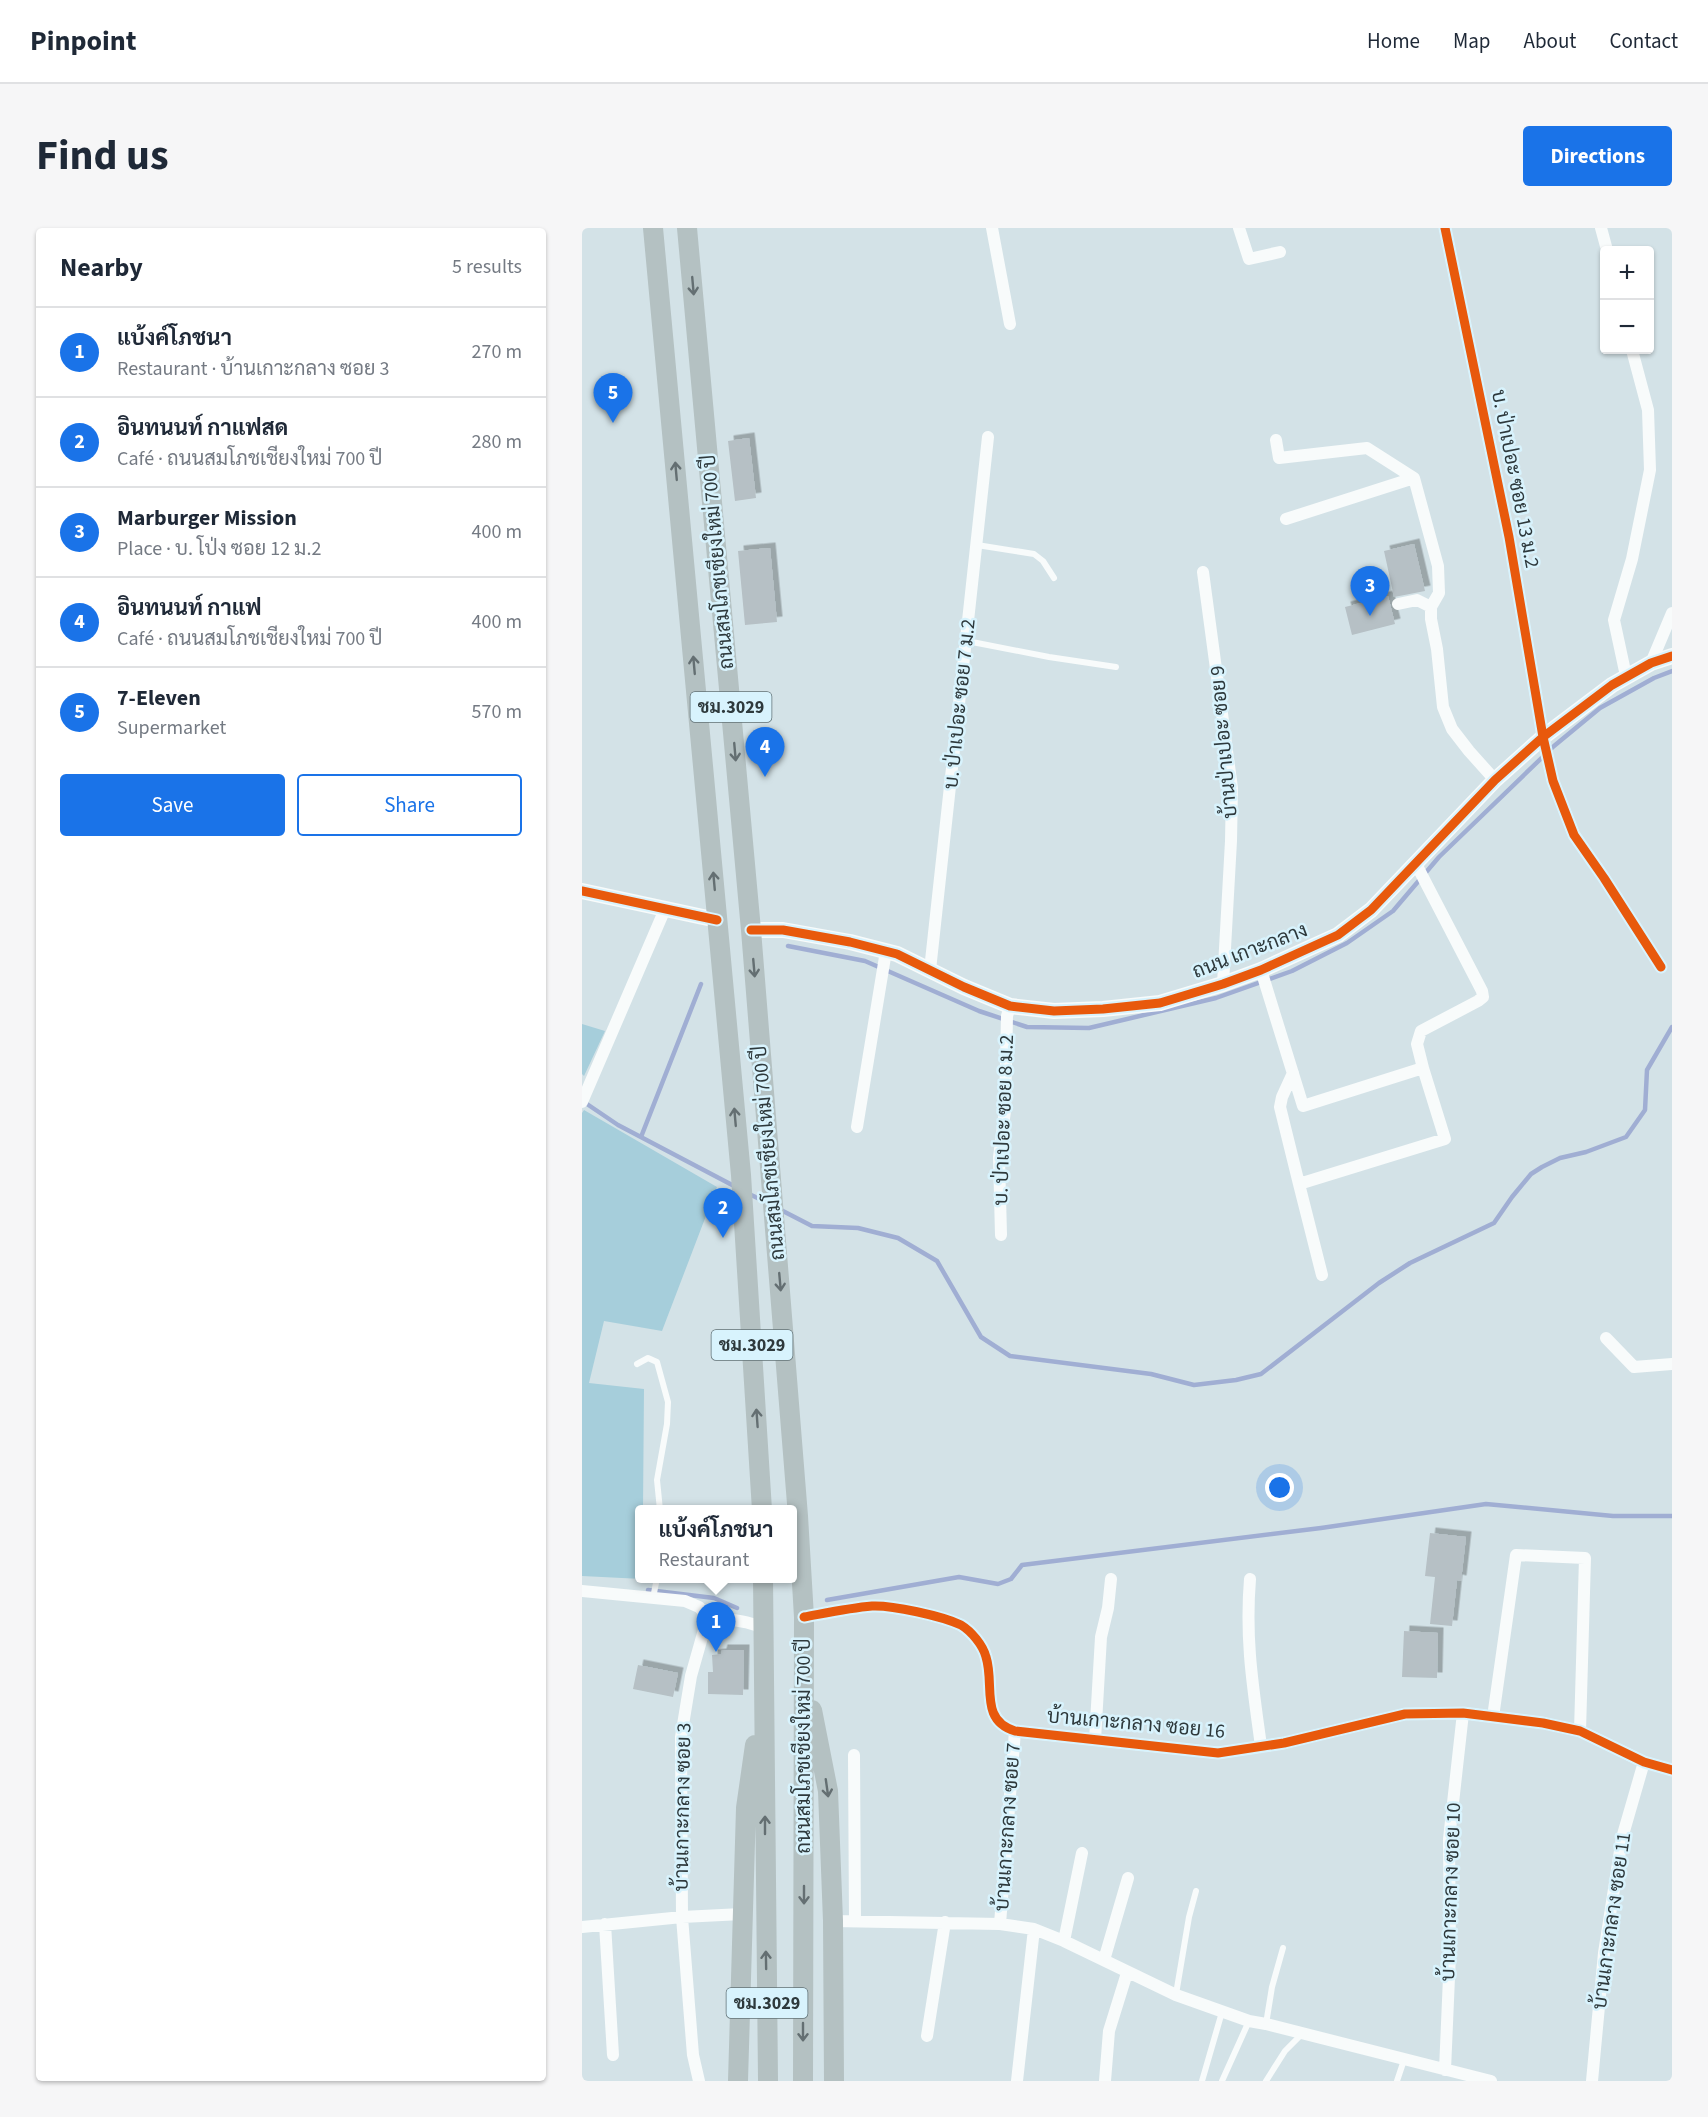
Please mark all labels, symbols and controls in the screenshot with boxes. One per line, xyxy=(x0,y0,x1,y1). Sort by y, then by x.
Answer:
text: Pinpoint xyxy=(30,21,137,61)
text: Home xyxy=(1367,26,1420,56)
text: Map xyxy=(1453,26,1491,56)
text: About xyxy=(1524,26,1576,56)
text: Contact xyxy=(1609,26,1678,56)
text: Find us xyxy=(36,126,169,186)
button: Directions xyxy=(1523,126,1672,186)
map controls xyxy=(1600,246,1654,354)
button: + xyxy=(1600,246,1654,300)
text: Nearby xyxy=(60,249,143,286)
text: 5 results xyxy=(452,253,522,281)
one-way arrow xyxy=(688,276,699,296)
button: − xyxy=(1600,300,1654,354)
text: แบ้งค์โภชนา xyxy=(117,322,232,354)
text: 1 xyxy=(74,338,85,366)
text: 270 m xyxy=(472,338,522,366)
text: Restaurant · บ้านเกาะกลาง ซอย 3 xyxy=(117,355,389,383)
pin: 5 xyxy=(594,374,633,423)
street label: บ. ป่าเปอะ ซอย 13 ม.2 xyxy=(1484,387,1546,571)
text: อินทนนท์ กาแฟสด xyxy=(117,412,288,444)
text: 2 xyxy=(74,428,85,456)
text: 280 m xyxy=(472,428,522,456)
text: Café · ถนนสมโภชเชียงใหม่ 700 ปี xyxy=(117,445,382,473)
street label: ถนนสมโภชเชียงใหม่ 700 ปี xyxy=(695,454,741,670)
one-way arrow xyxy=(670,462,681,482)
text: Marburger Mission xyxy=(117,502,297,534)
text: 3 xyxy=(74,518,85,546)
text: 400 m xyxy=(472,518,522,546)
text: Place · บ. โป่ง ซอย 12 ม.2 xyxy=(117,535,321,563)
pin: 3 xyxy=(1350,566,1390,616)
text: อินทนนท์ กาแฟ xyxy=(117,592,262,624)
text: 4 xyxy=(74,608,85,636)
text: 400 m xyxy=(472,608,522,636)
street label: บ. ป่าเปอะ ซอย 7 ม.2 xyxy=(937,617,983,791)
text: Café · ถนนสมโภชเชียงใหม่ 700 ปี xyxy=(117,625,382,653)
one-way arrow xyxy=(688,656,699,676)
street label: บ้านป่าเปอะ ซอย 9 xyxy=(1203,664,1245,820)
text: 7-Eleven xyxy=(117,682,201,714)
road number: ชม.3029 xyxy=(690,692,772,722)
text: 5 xyxy=(74,698,85,726)
text: 570 m xyxy=(472,698,522,726)
text: Supermarket xyxy=(117,714,226,742)
pin: 4 xyxy=(746,728,784,777)
one-way arrow xyxy=(730,742,741,762)
button: Save xyxy=(60,774,285,836)
button: Share xyxy=(297,774,522,836)
one-way arrow xyxy=(708,871,719,891)
street label: ถนน เกาะกลาง xyxy=(1188,916,1312,986)
one-way arrow xyxy=(749,957,760,977)
street label: บ. ป่าเปอะ ซอย 8 ม.2 xyxy=(987,1034,1021,1206)
street label: ถนนสมโภชเชียงใหม่ 700 ปี xyxy=(746,1045,792,1261)
one-way arrow xyxy=(729,1107,740,1127)
pin: 2 xyxy=(704,1188,742,1238)
one-way arrow xyxy=(774,1271,785,1291)
road number: ชม.3029 xyxy=(712,1330,792,1360)
one-way arrow xyxy=(751,1409,762,1429)
your location xyxy=(1265,1473,1294,1502)
popup xyxy=(635,1505,797,1583)
text: แบ้งค์โภชนา xyxy=(659,1514,773,1546)
text: Restaurant xyxy=(659,1546,749,1574)
pin: 1 xyxy=(696,1602,736,1652)
street label: ถนนสมโภชเชียงใหม่ 700 ปี xyxy=(790,1638,818,1854)
street label: บ้านเกาะกลาง ซอย 16 xyxy=(1046,1702,1226,1746)
street label: บ้านเกาะกลาง ซอย 3 xyxy=(668,1722,698,1892)
street label: บ้านเกาะกลาง ซอย 7 xyxy=(988,1742,1028,1912)
one-way arrow xyxy=(822,1777,833,1797)
street label: บ้านเกาะกลาง ซอย 10 xyxy=(1434,1802,1468,1982)
one-way arrow xyxy=(759,1815,771,1835)
street label: บ้านเกาะกลาง ซอย 11 xyxy=(1586,1831,1638,2011)
one-way arrow xyxy=(798,1884,810,1904)
one-way arrow xyxy=(760,1950,772,1970)
road number: ชม.3029 xyxy=(726,1988,807,2018)
one-way arrow xyxy=(797,2022,809,2042)

